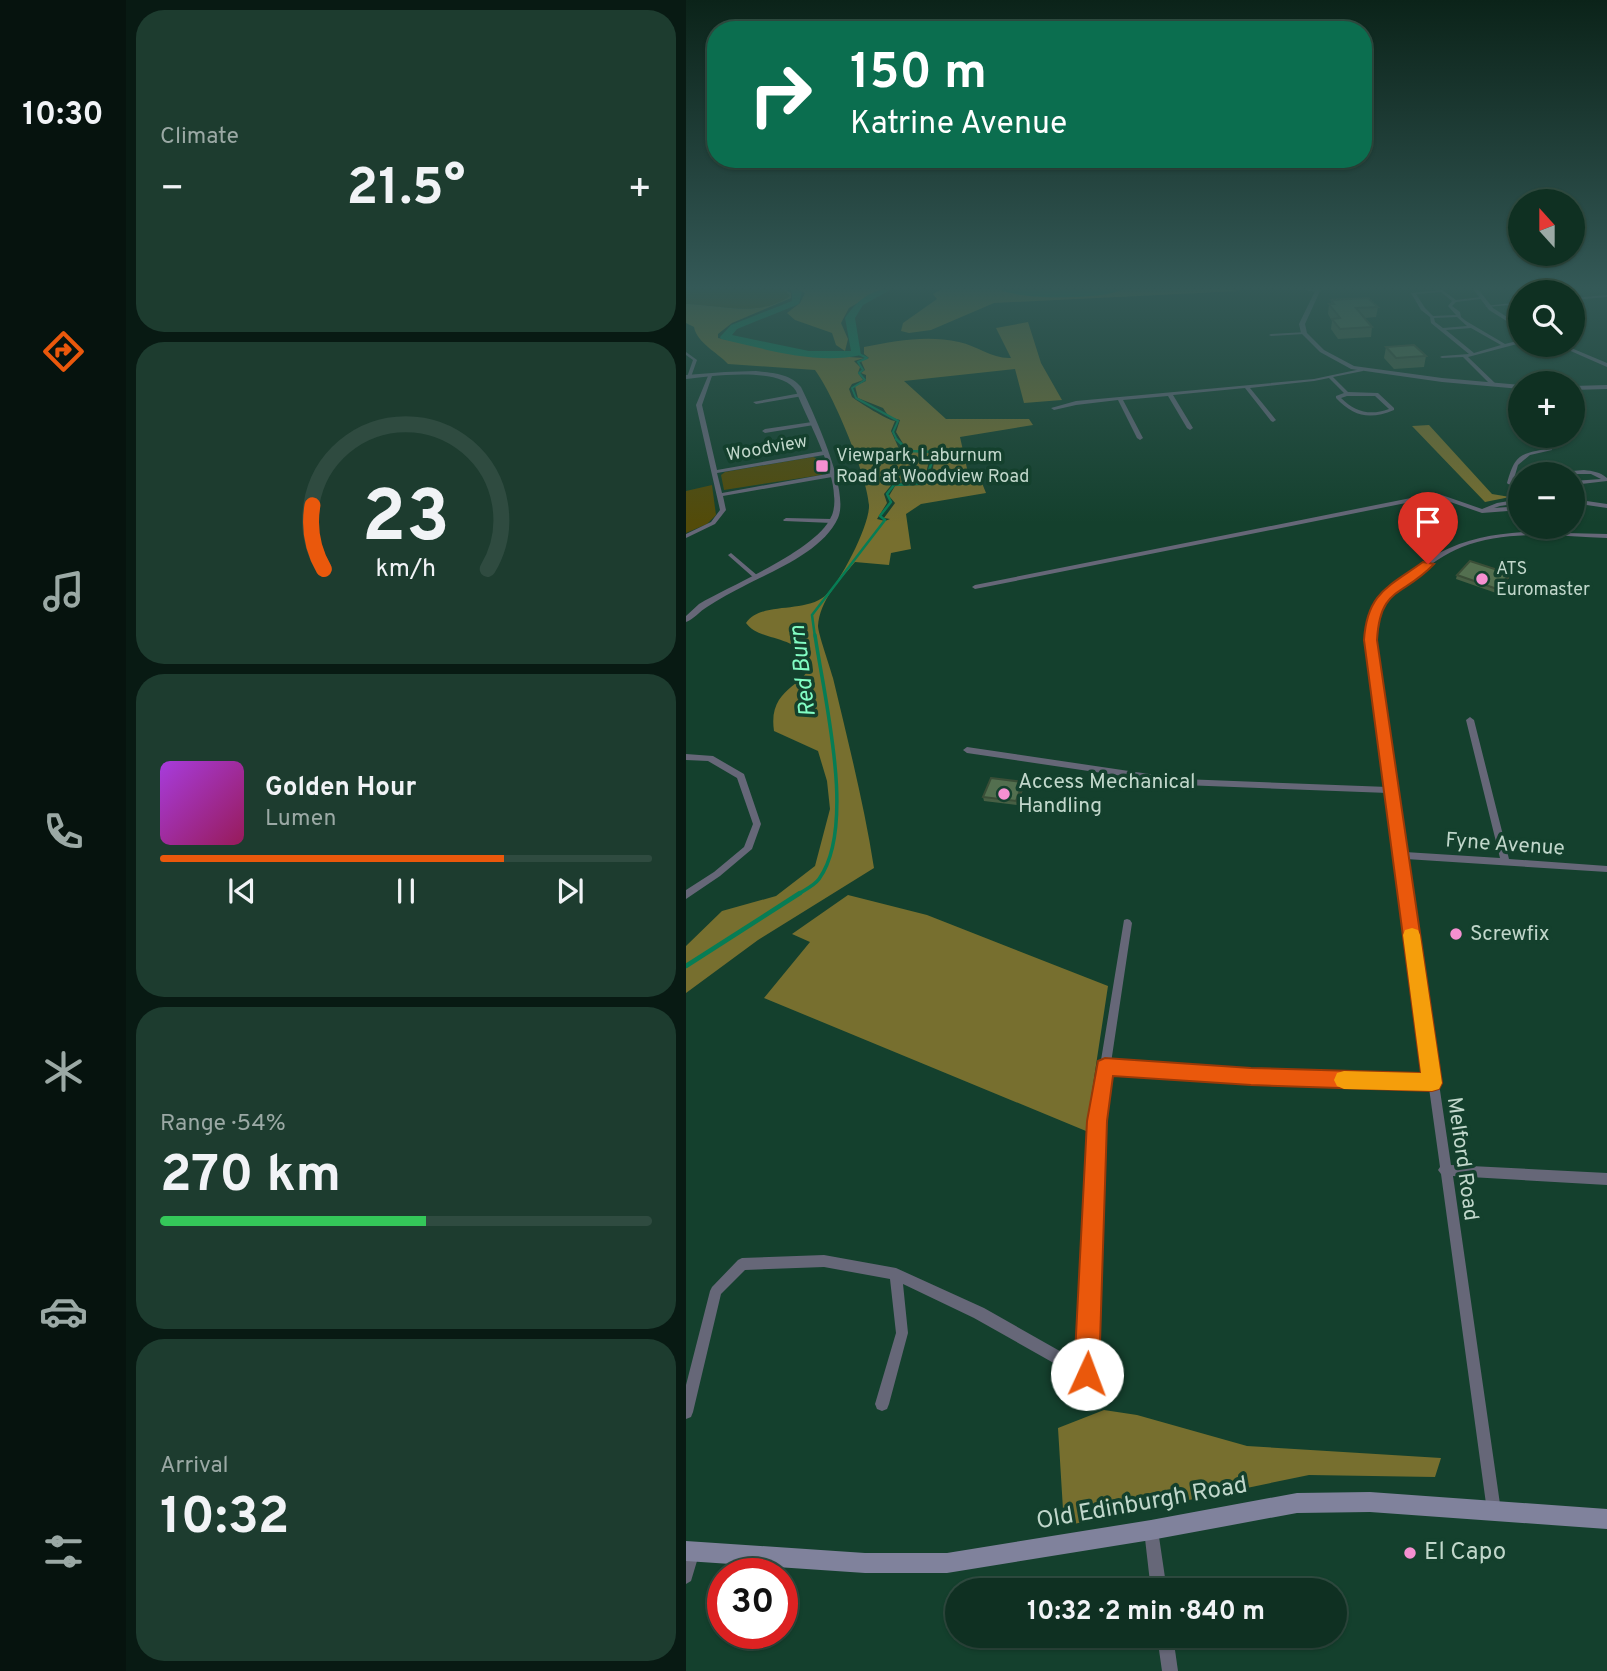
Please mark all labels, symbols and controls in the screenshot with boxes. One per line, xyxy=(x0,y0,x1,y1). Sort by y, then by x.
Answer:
text: 150 m xyxy=(850,44,987,106)
icon: right xyxy=(735,49,826,140)
text: 10:30 xyxy=(22,96,104,136)
text: Katrine Avenue xyxy=(850,105,1067,145)
text: Climate xyxy=(160,123,239,152)
text: 21.5° xyxy=(347,157,465,223)
text: − xyxy=(160,166,185,215)
text: + xyxy=(627,166,652,215)
north arrow xyxy=(1508,189,1586,266)
map controls xyxy=(1508,189,1585,539)
button: search xyxy=(1508,280,1585,357)
icon: directions xyxy=(39,327,88,376)
button: + xyxy=(1508,371,1585,448)
street label: Woodview xyxy=(725,431,809,467)
place label: Viewpark, Laburnum Road at Woodview Road xyxy=(836,445,1029,489)
marker: Viewpark, Laburnum Road at Woodview Road xyxy=(814,458,830,474)
button: − xyxy=(1508,462,1585,539)
text: 23 xyxy=(362,476,450,568)
pin xyxy=(1398,492,1458,564)
icon: arrive xyxy=(1409,503,1447,541)
text: km/h xyxy=(376,554,436,586)
place label: ATS Euromaster xyxy=(1496,558,1590,602)
icon: music xyxy=(39,567,88,616)
marker: ATS Euromaster xyxy=(1474,571,1490,587)
water label: Red Burn xyxy=(784,623,824,718)
place label: Access Mechanical Handling xyxy=(1018,769,1195,820)
text: Golden Hour xyxy=(265,772,416,805)
marker: Access Mechanical Handling xyxy=(996,786,1012,802)
text: Lumen xyxy=(265,805,336,834)
icon: phone xyxy=(39,807,88,856)
street label: Fyne Avenue xyxy=(1445,827,1565,863)
icon: previous xyxy=(223,872,261,910)
icon: pause xyxy=(387,872,425,910)
icon: next xyxy=(551,872,589,910)
place label: Screwfix xyxy=(1470,921,1550,948)
marker: Screwfix xyxy=(1448,926,1464,942)
icon: climate xyxy=(39,1047,88,1096)
street label: Melford Road xyxy=(1440,1095,1484,1223)
text: Range · 54% xyxy=(160,1110,286,1139)
text: 270 km xyxy=(160,1144,341,1210)
icon: car xyxy=(39,1287,88,1336)
position arrow xyxy=(1050,1337,1124,1411)
text: Arrival xyxy=(160,1452,229,1481)
street label: Old Edinburgh Road xyxy=(1034,1471,1250,1537)
text: 10:32 xyxy=(160,1486,290,1552)
icon: filters xyxy=(39,1527,88,1576)
place label: El Capo xyxy=(1424,1538,1506,1568)
marker: El Capo xyxy=(1402,1545,1418,1561)
speed limit sign: 30 xyxy=(707,1558,798,1649)
text: 10:32 · 2 min · 840 m xyxy=(1027,1596,1265,1629)

